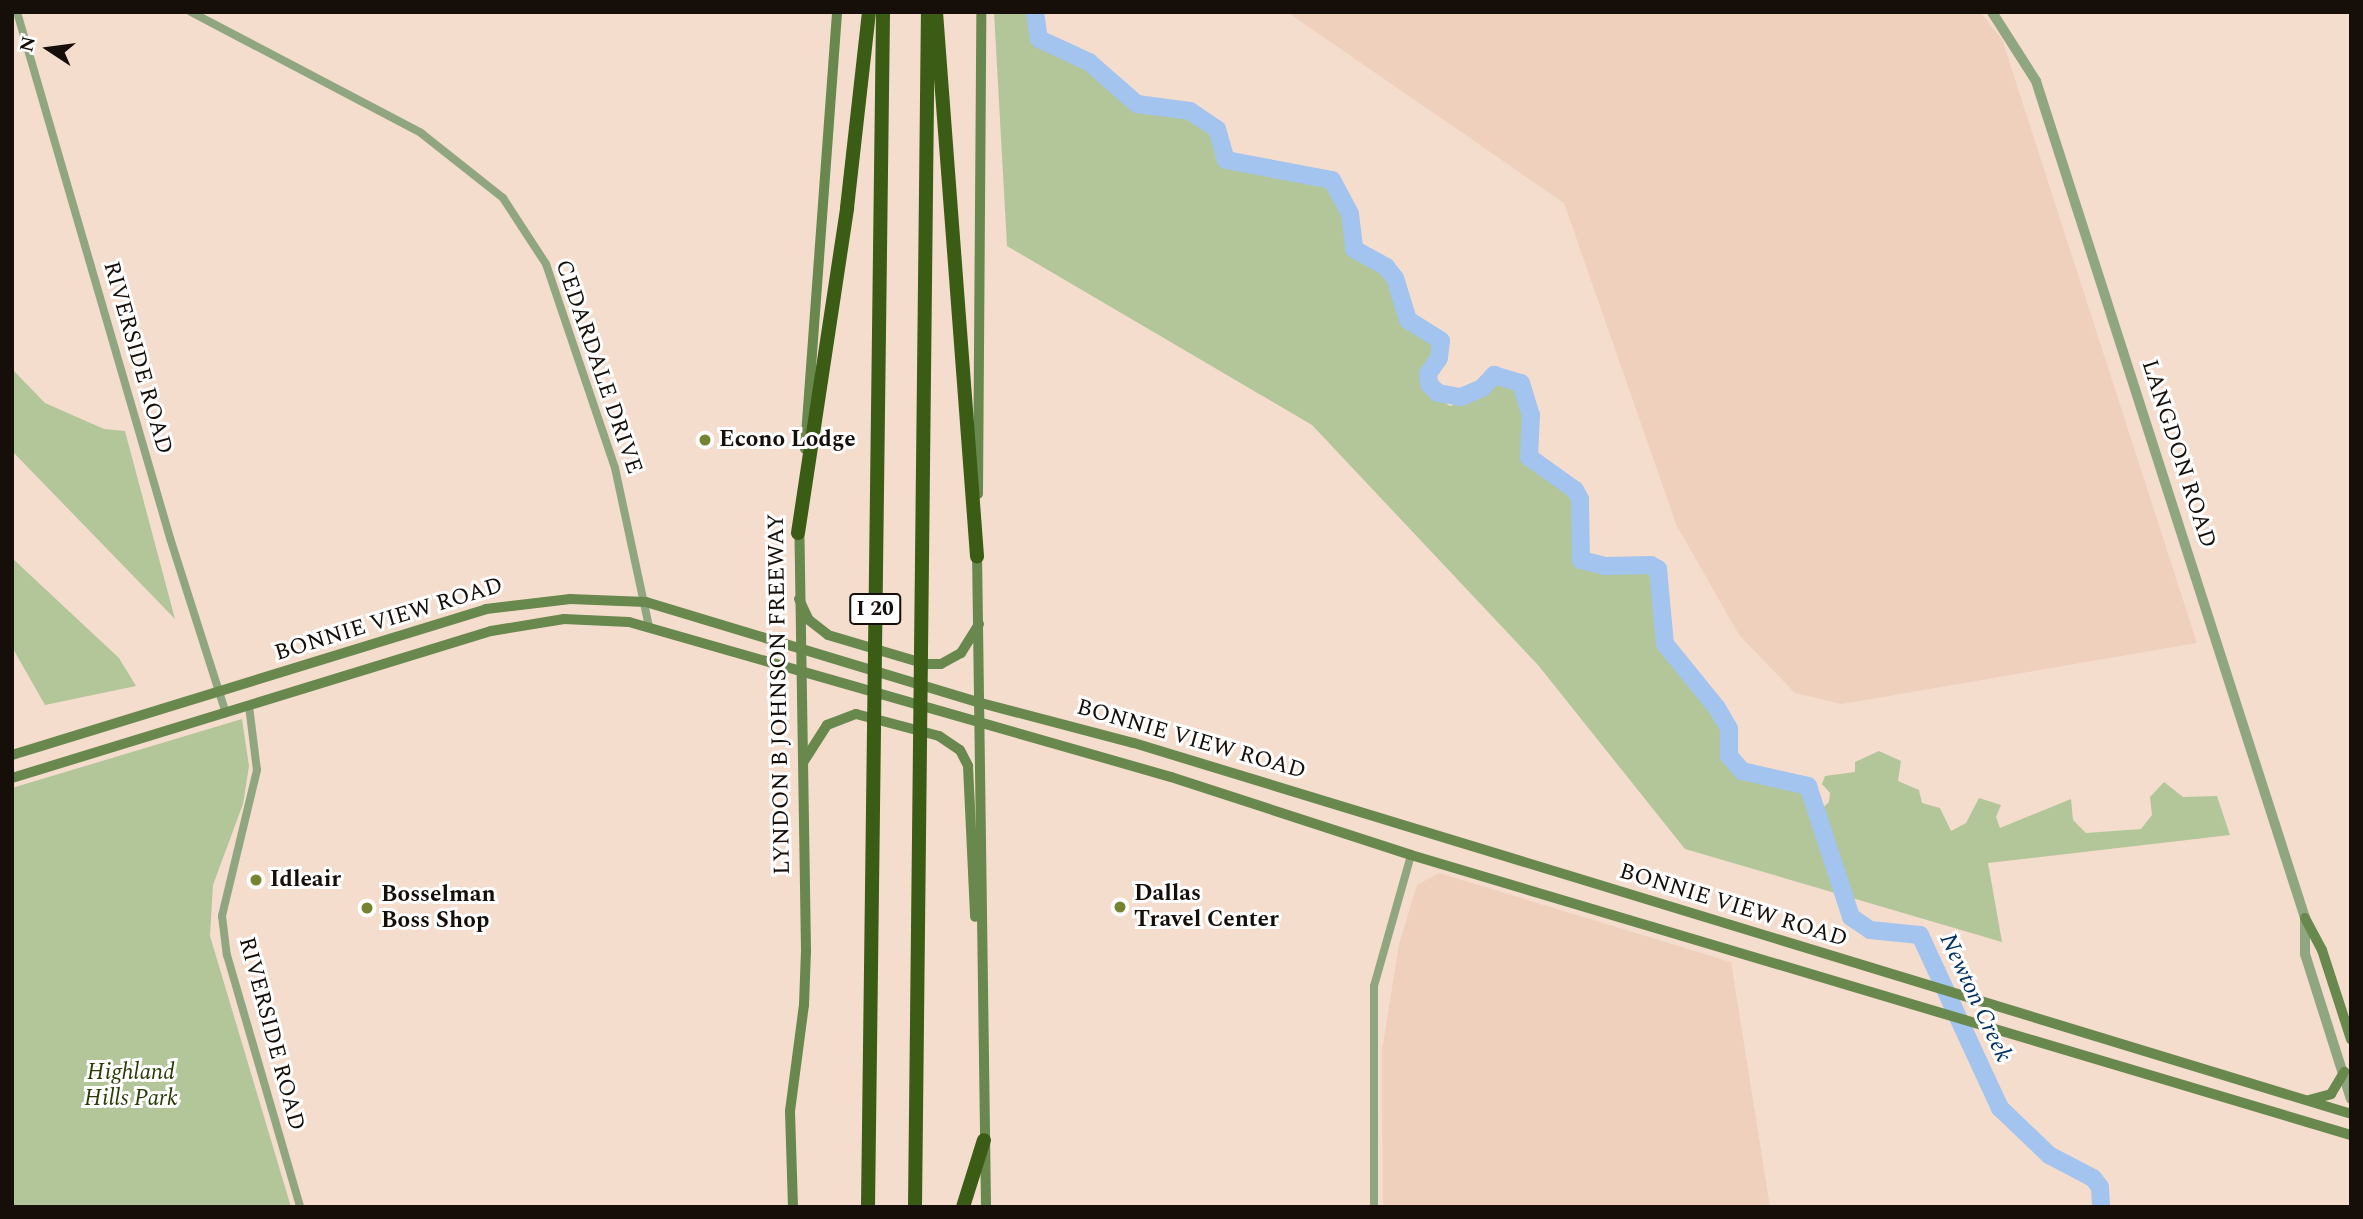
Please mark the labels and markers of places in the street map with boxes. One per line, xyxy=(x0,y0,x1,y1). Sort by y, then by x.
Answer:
place label: Econo Lodge xyxy=(719,426,856,454)
marker: Econo Lodge xyxy=(697,432,713,448)
place label: Idleair xyxy=(270,866,341,894)
marker: Idleair xyxy=(248,872,264,888)
place label: Dallas Travel Center xyxy=(1134,880,1279,934)
place label: Bosselman Boss Shop xyxy=(381,881,496,935)
marker: Dallas Travel Center xyxy=(1112,899,1128,915)
marker: Bosselman Boss Shop xyxy=(359,900,375,916)

